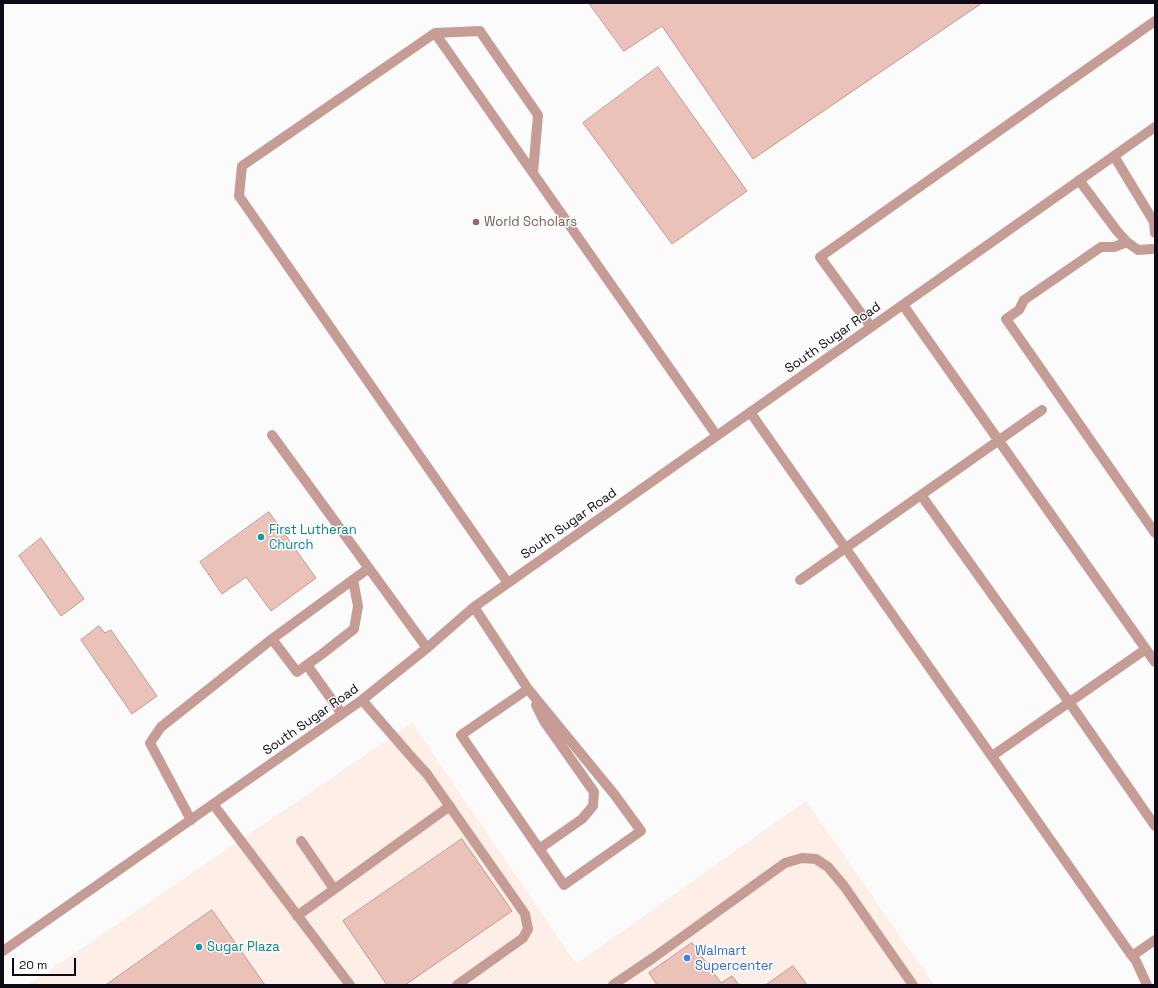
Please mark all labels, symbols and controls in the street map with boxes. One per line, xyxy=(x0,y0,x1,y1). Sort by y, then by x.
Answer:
place label: World Scholars xyxy=(484,214,577,230)
marker: World Scholars xyxy=(471,217,481,227)
street label: South Sugar Road xyxy=(782,299,884,377)
street label: South Sugar Road xyxy=(518,485,620,563)
place label: First Lutheran Church xyxy=(269,522,357,553)
marker: First Lutheran Church xyxy=(256,532,266,542)
street label: South Sugar Road xyxy=(260,681,362,759)
place label: Sugar Plaza xyxy=(207,939,280,955)
marker: Sugar Plaza xyxy=(194,942,204,952)
place label: Walmart Supercenter xyxy=(695,943,773,974)
scale bar xyxy=(14,950,78,976)
marker: Walmart Supercenter xyxy=(682,953,692,963)
text: 20 m xyxy=(19,957,47,973)

